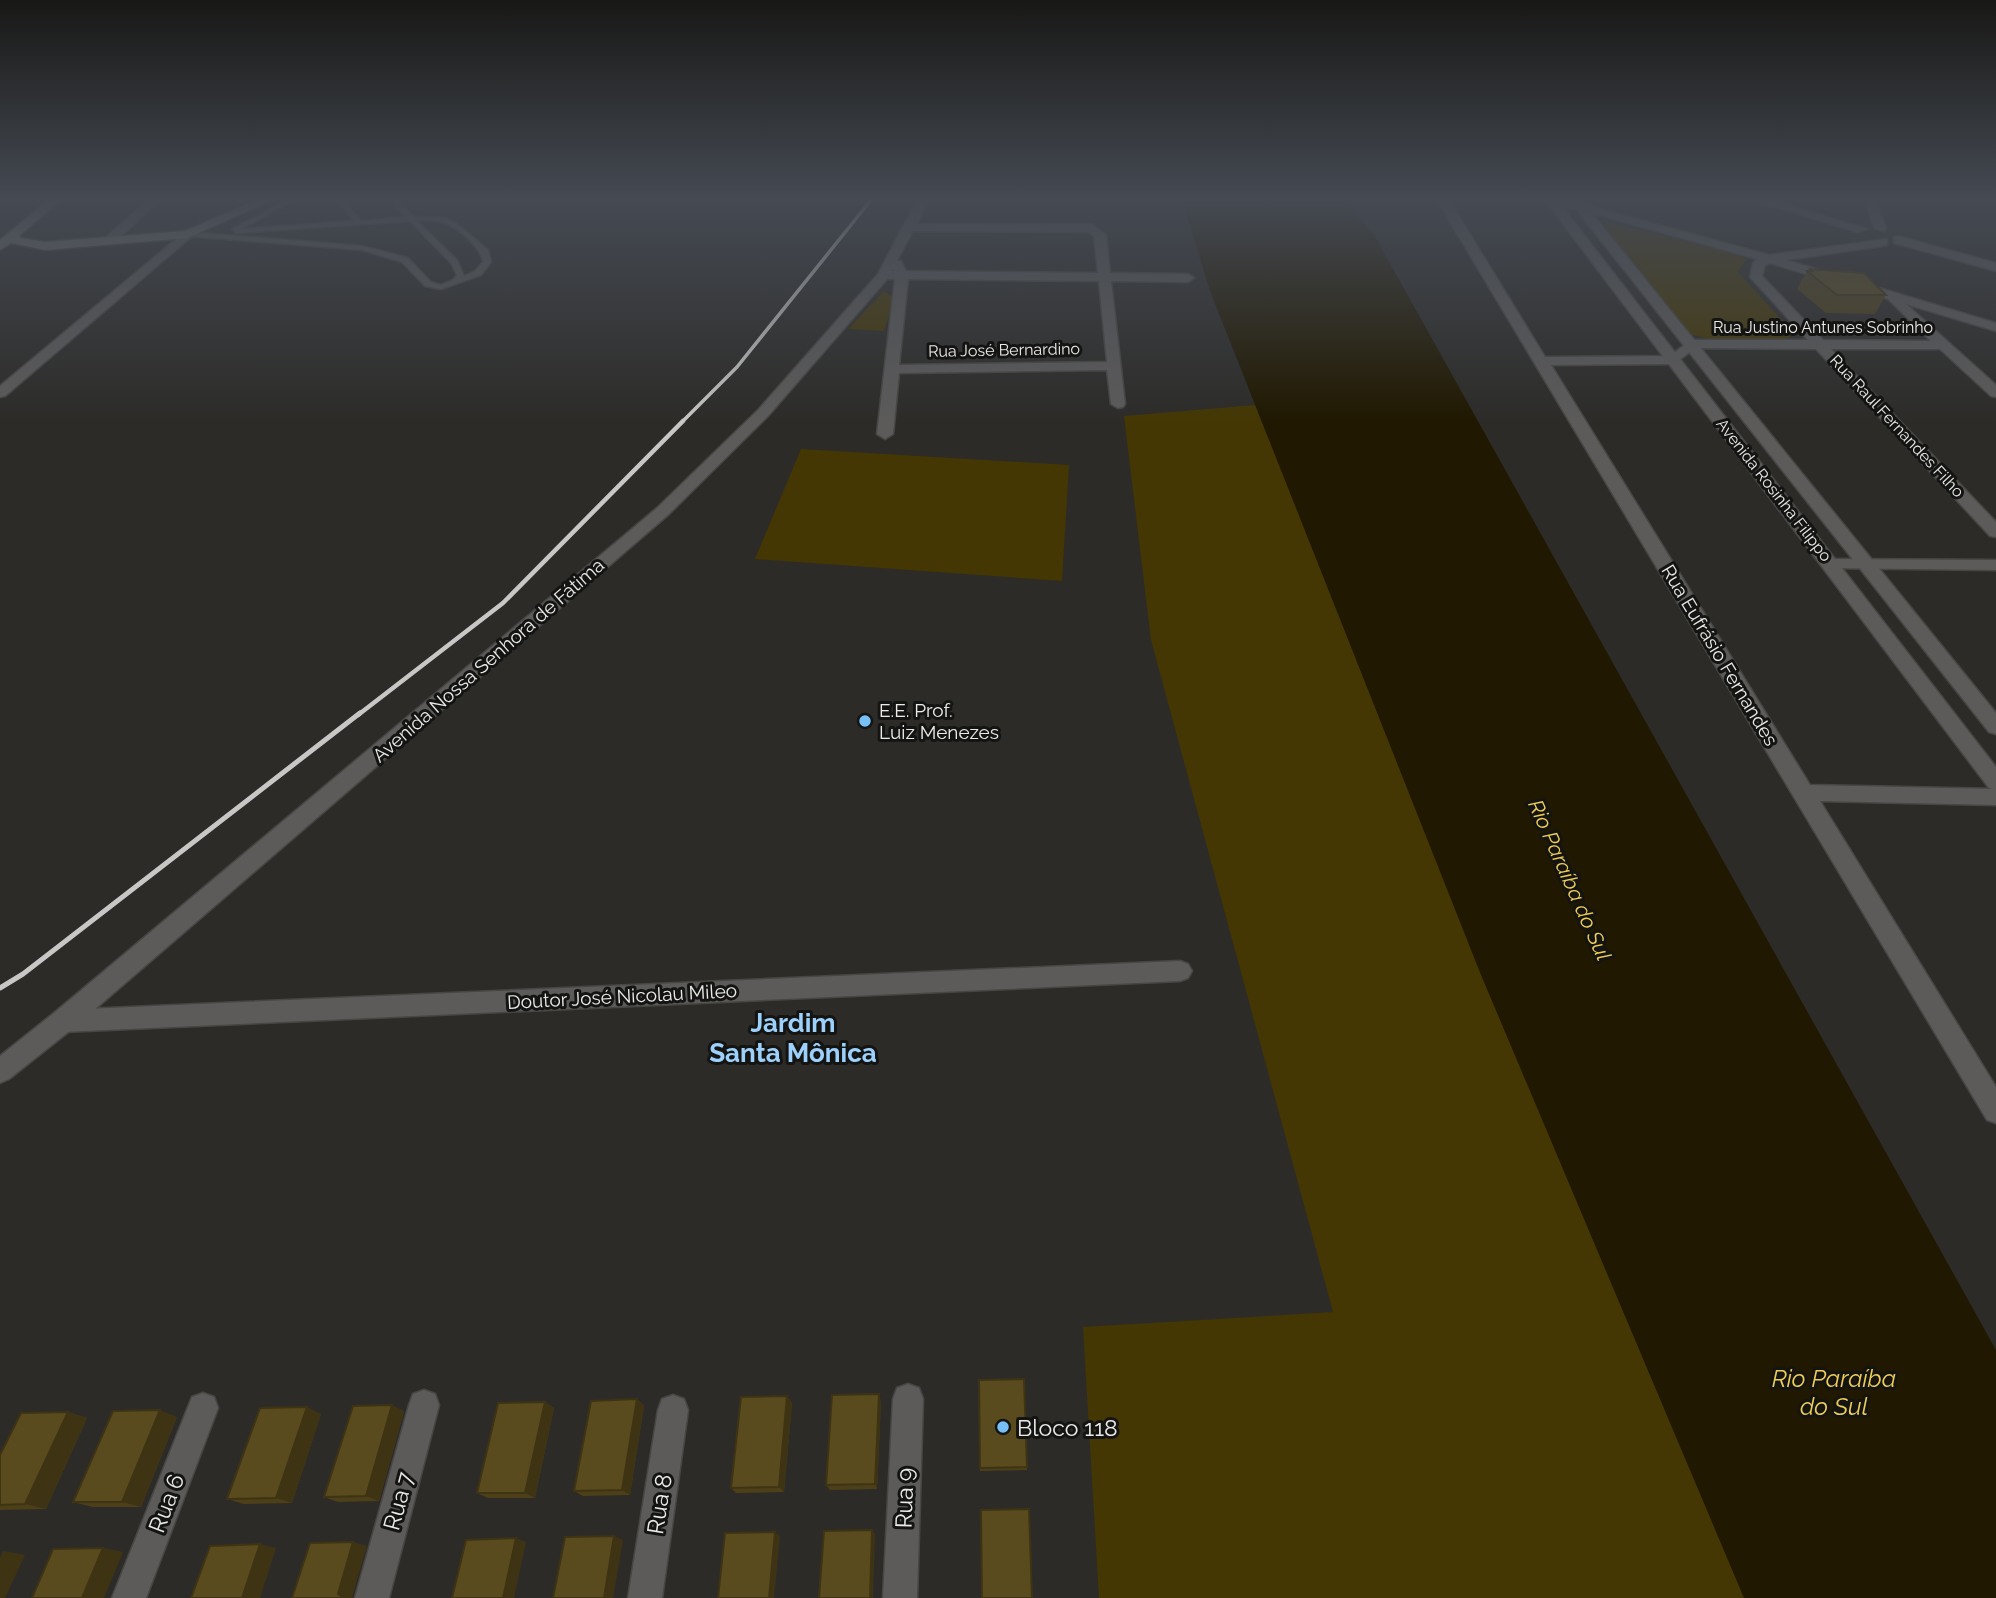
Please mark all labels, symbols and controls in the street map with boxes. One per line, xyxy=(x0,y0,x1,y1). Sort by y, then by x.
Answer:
street label: Rua Justino Antunes Sobrinho xyxy=(1713,318,1933,337)
street label: Rua José Bernardino xyxy=(928,339,1080,361)
street label: Rua Raul Fernandes Filho xyxy=(1826,351,1968,501)
street label: Avenida Rosinha Filippo xyxy=(1712,415,1836,565)
street label: Avenida Nossa Senhora de Fátima xyxy=(368,554,608,766)
street label: Rua Eufrásio Fernandes xyxy=(1657,561,1783,749)
place label: E.E. Prof. Luiz Menezes xyxy=(879,699,999,743)
marker: E.E. Prof. Luiz Menezes xyxy=(857,713,873,729)
water label: Rio Paraíba do Sul xyxy=(1523,796,1617,964)
street label: Doutor José Nicolau Mileo xyxy=(506,979,738,1013)
district label: Jardim Santa Mônica xyxy=(709,1008,877,1068)
water label: Rio Paraíba do Sul xyxy=(1772,1364,1896,1421)
place label: Bloco 118 xyxy=(1017,1414,1118,1441)
marker: Bloco 118 xyxy=(995,1419,1011,1435)
street label: Rua 9 xyxy=(889,1467,919,1529)
street label: Rua 7 xyxy=(377,1468,419,1533)
street label: Rua 6 xyxy=(143,1470,189,1536)
street label: Rua 8 xyxy=(641,1472,677,1536)

